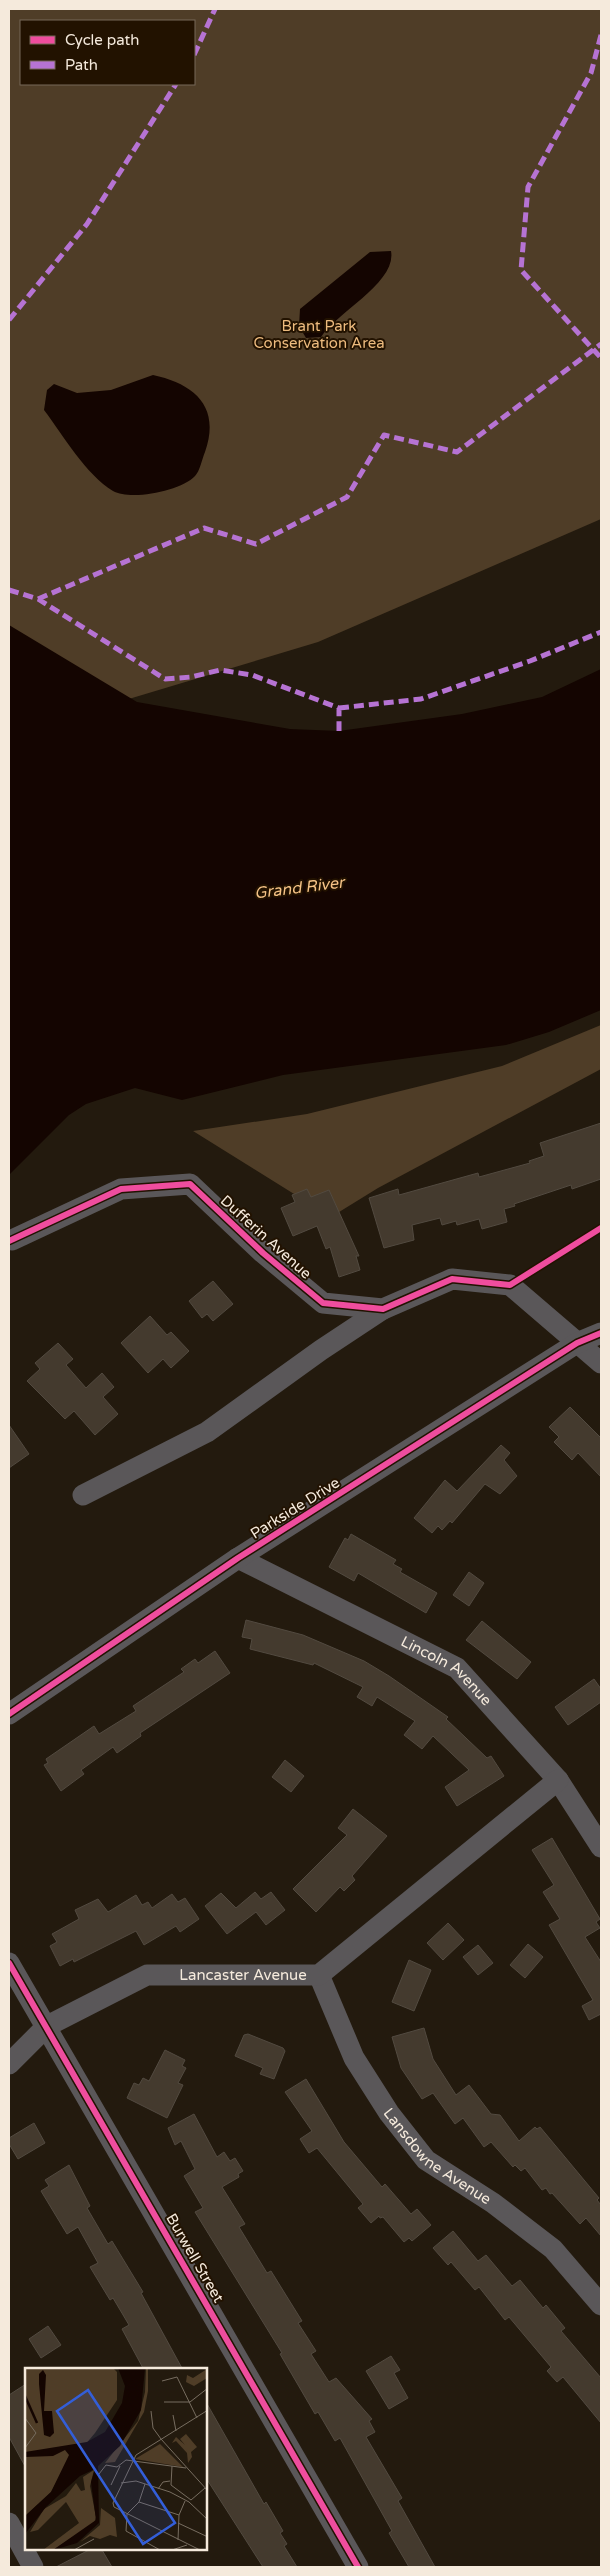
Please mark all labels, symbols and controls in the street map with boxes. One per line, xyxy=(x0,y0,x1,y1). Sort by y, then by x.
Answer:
legend xyxy=(20,20,195,85)
text: Cycle path xyxy=(65,31,139,49)
text: Path xyxy=(65,56,98,74)
park label: Brant Park Conservation Area xyxy=(253,317,385,352)
water label: Grand River xyxy=(253,872,347,903)
street label: Dufferin Avenue xyxy=(217,1191,315,1283)
street label: Parkside Drive xyxy=(247,1473,343,1543)
street label: Lincoln Avenue xyxy=(398,1632,495,1709)
street label: Lancaster Avenue xyxy=(179,1966,307,1984)
street label: Lansdowne Avenue xyxy=(380,2104,494,2208)
street label: Burwell Street xyxy=(162,2210,228,2306)
inset map xyxy=(25,2368,208,2551)

